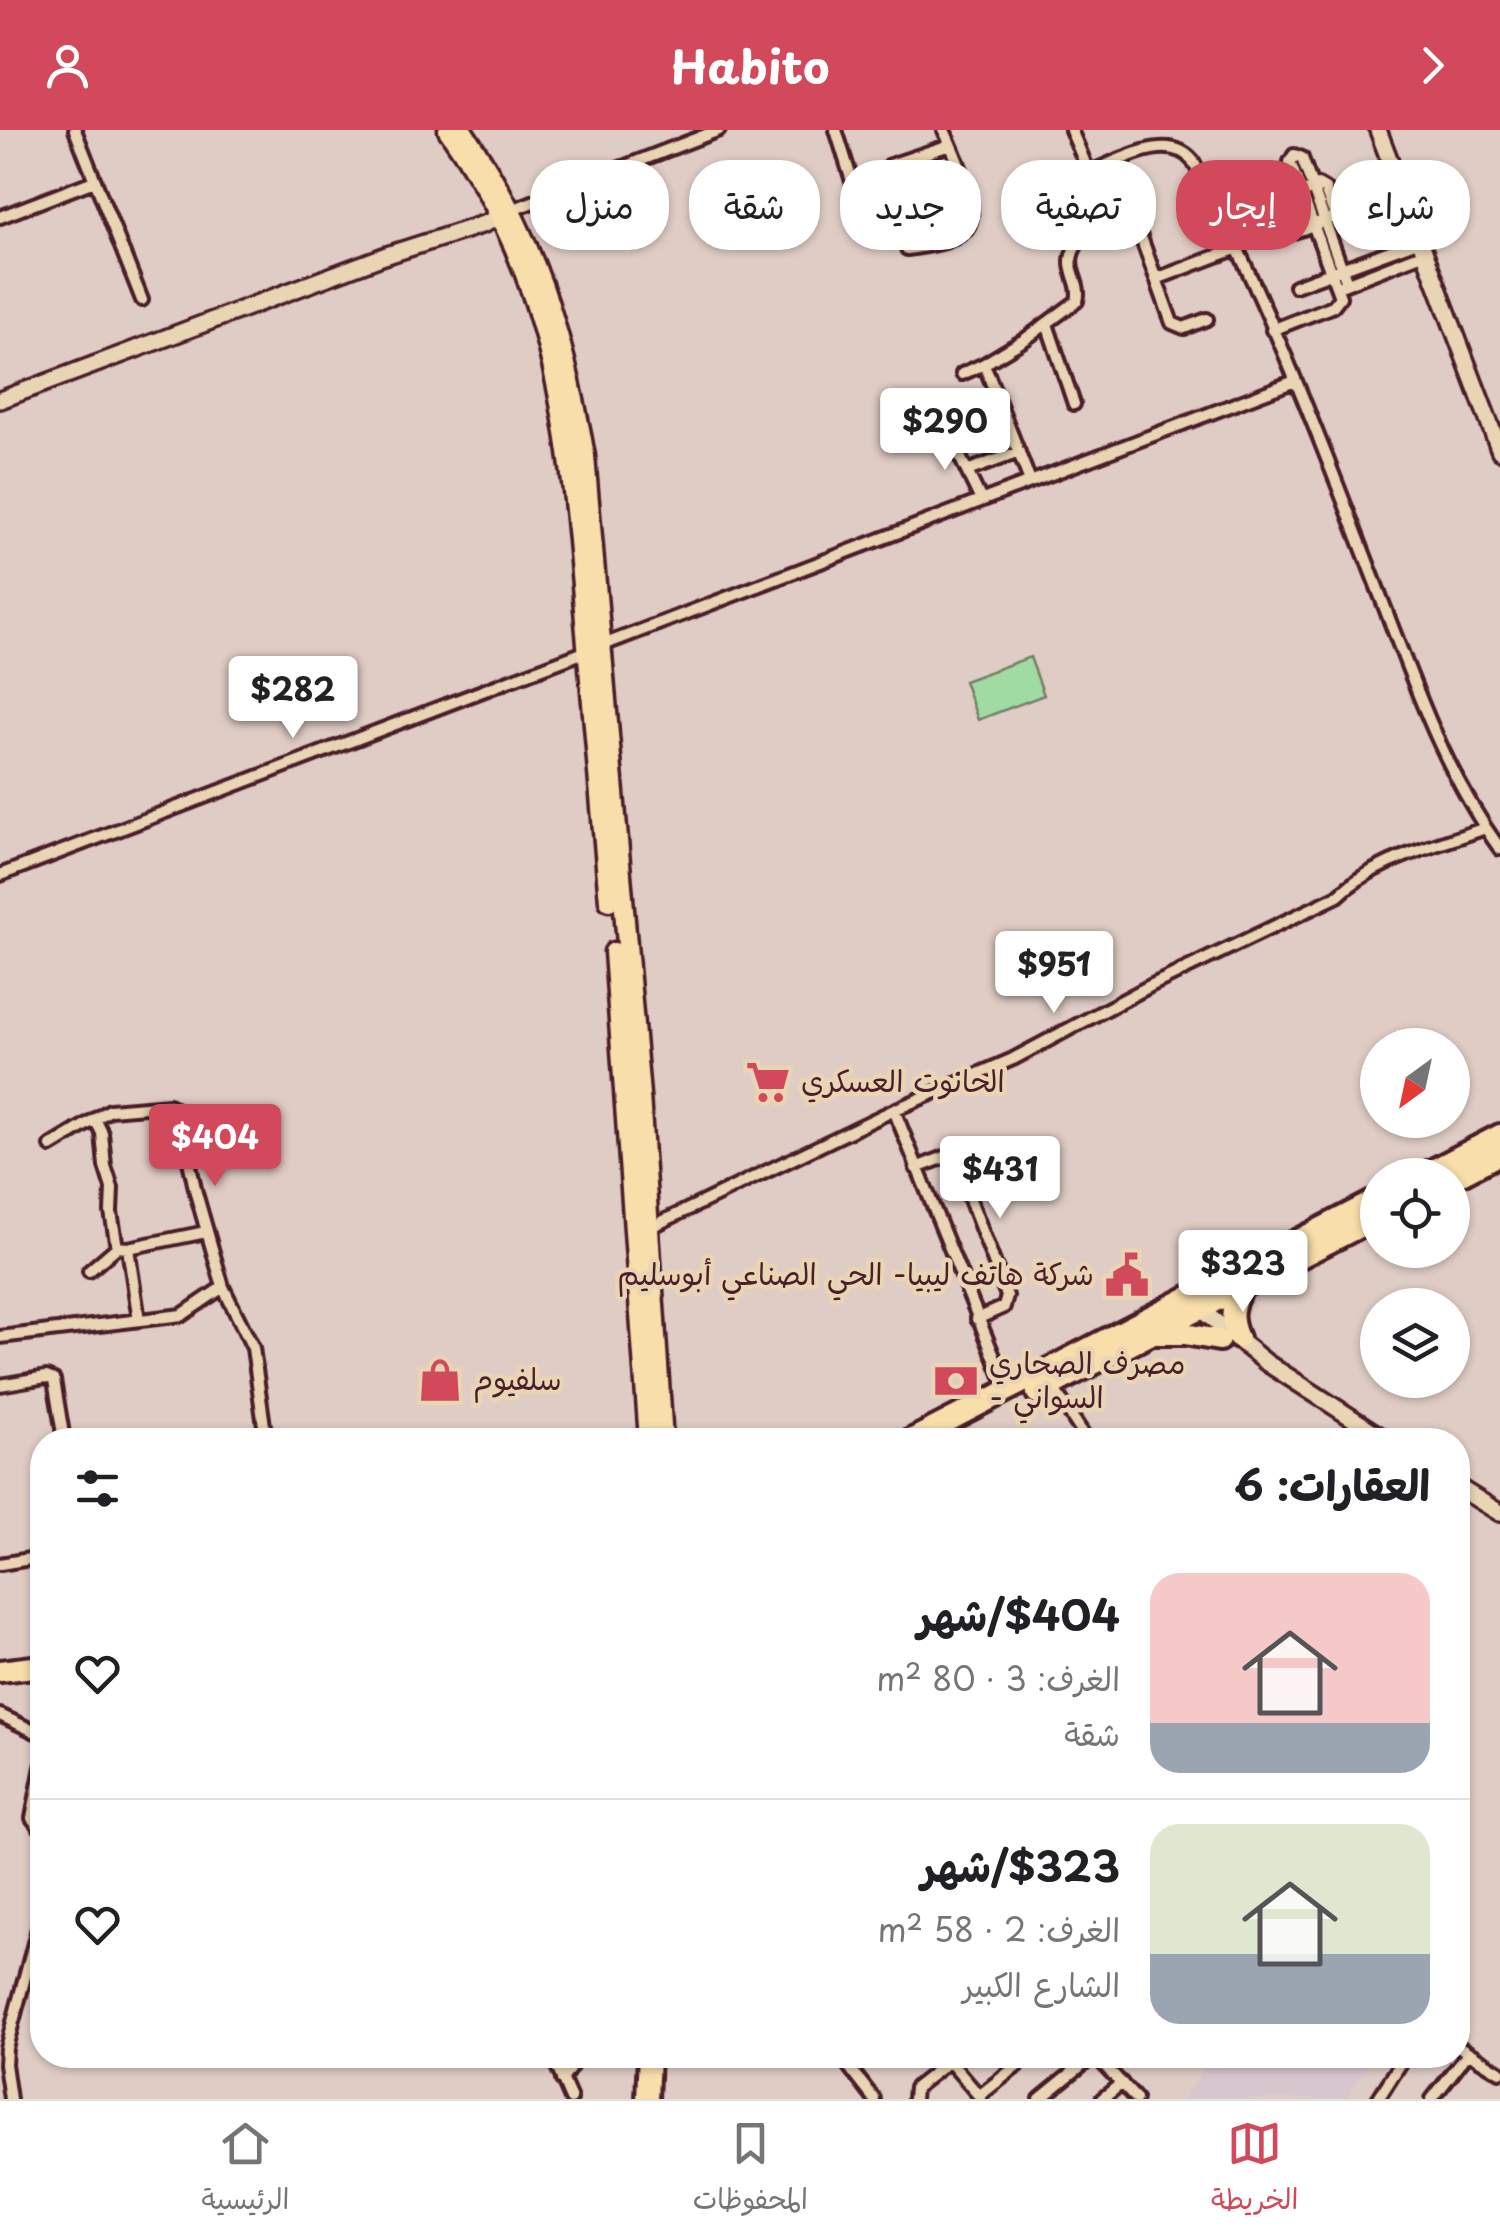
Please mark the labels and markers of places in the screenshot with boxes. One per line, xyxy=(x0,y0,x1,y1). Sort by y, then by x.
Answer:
pin: $290 xyxy=(886,388,1004,473)
pin: $282 xyxy=(234,656,352,741)
pin: $951 xyxy=(995,931,1113,1016)
place label: الحانوت العسكري xyxy=(801,1057,1005,1103)
supermarket icon: الحانوت العسكري xyxy=(744,1058,792,1106)
pin: $404 xyxy=(156,1104,274,1189)
pin: $431 xyxy=(941,1136,1059,1221)
pin: $323 xyxy=(1184,1230,1302,1315)
place label: شركة هاتف ليبيا- الحي الصناعي أبوسليم xyxy=(617,1250,1094,1301)
public building icon: شركة هاتف ليبيا- الحي الصناعي أبوسليم xyxy=(1103,1251,1151,1299)
place label: مصرف الصحاري - السواني xyxy=(989,1339,1185,1424)
place label: سلفيوم xyxy=(473,1355,562,1403)
shop icon: سلفيوم xyxy=(416,1356,464,1404)
bank icon: مصرف الصحاري - السواني xyxy=(932,1357,980,1405)

